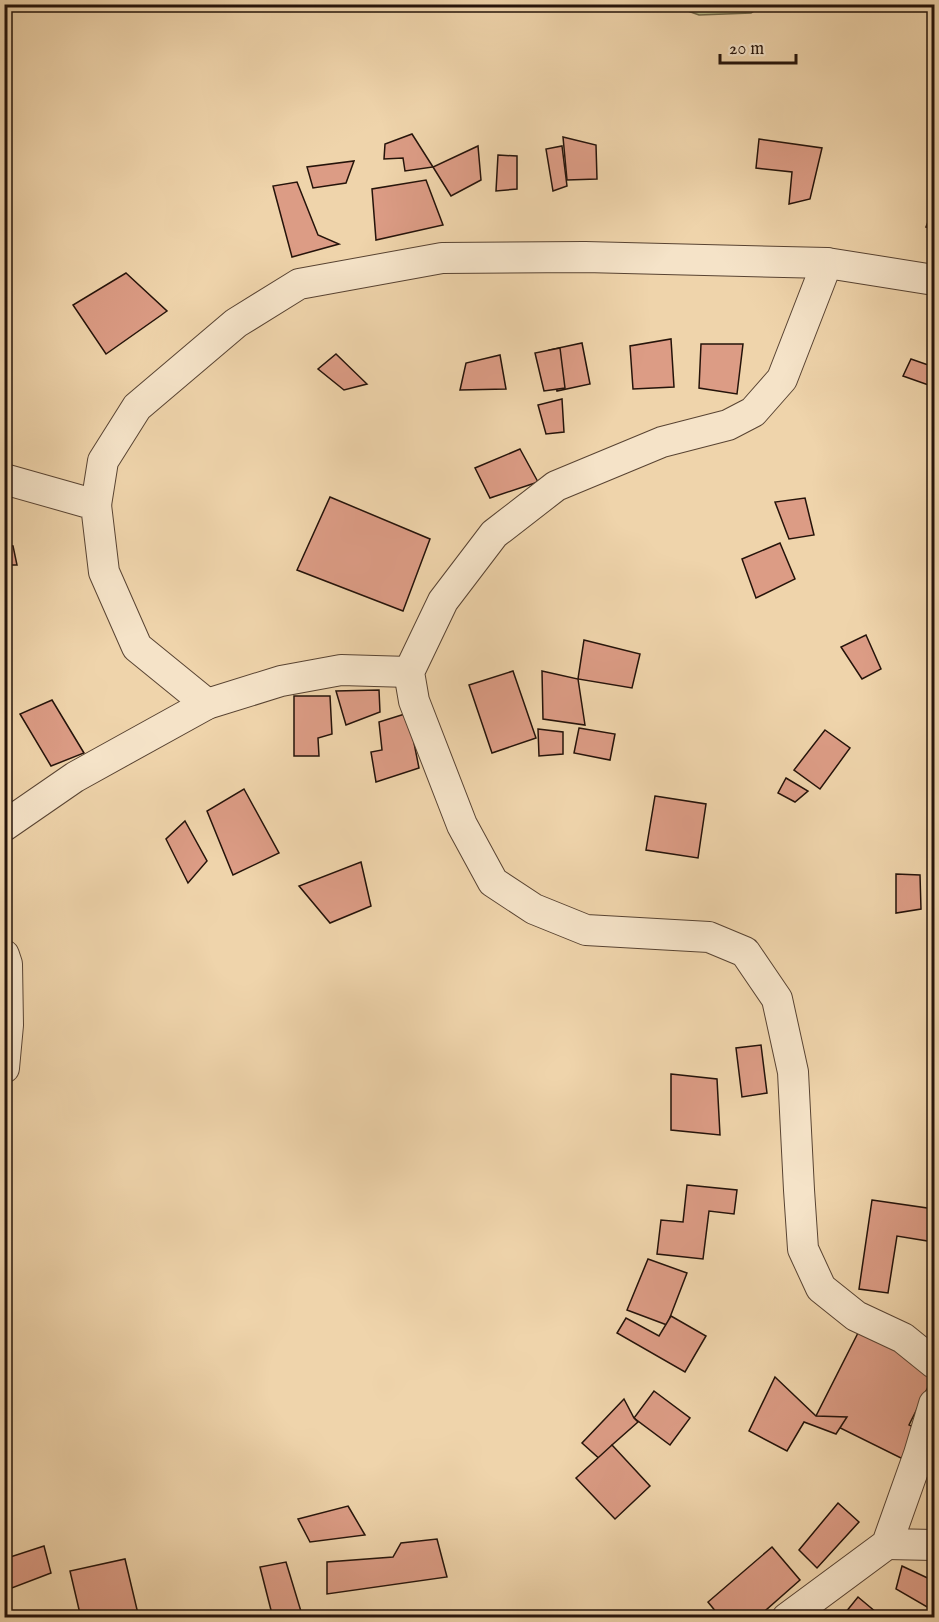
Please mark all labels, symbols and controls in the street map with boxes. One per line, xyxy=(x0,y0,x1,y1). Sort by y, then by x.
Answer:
scale bar xyxy=(720,27,796,65)
text: 20 m xyxy=(729,38,764,61)

